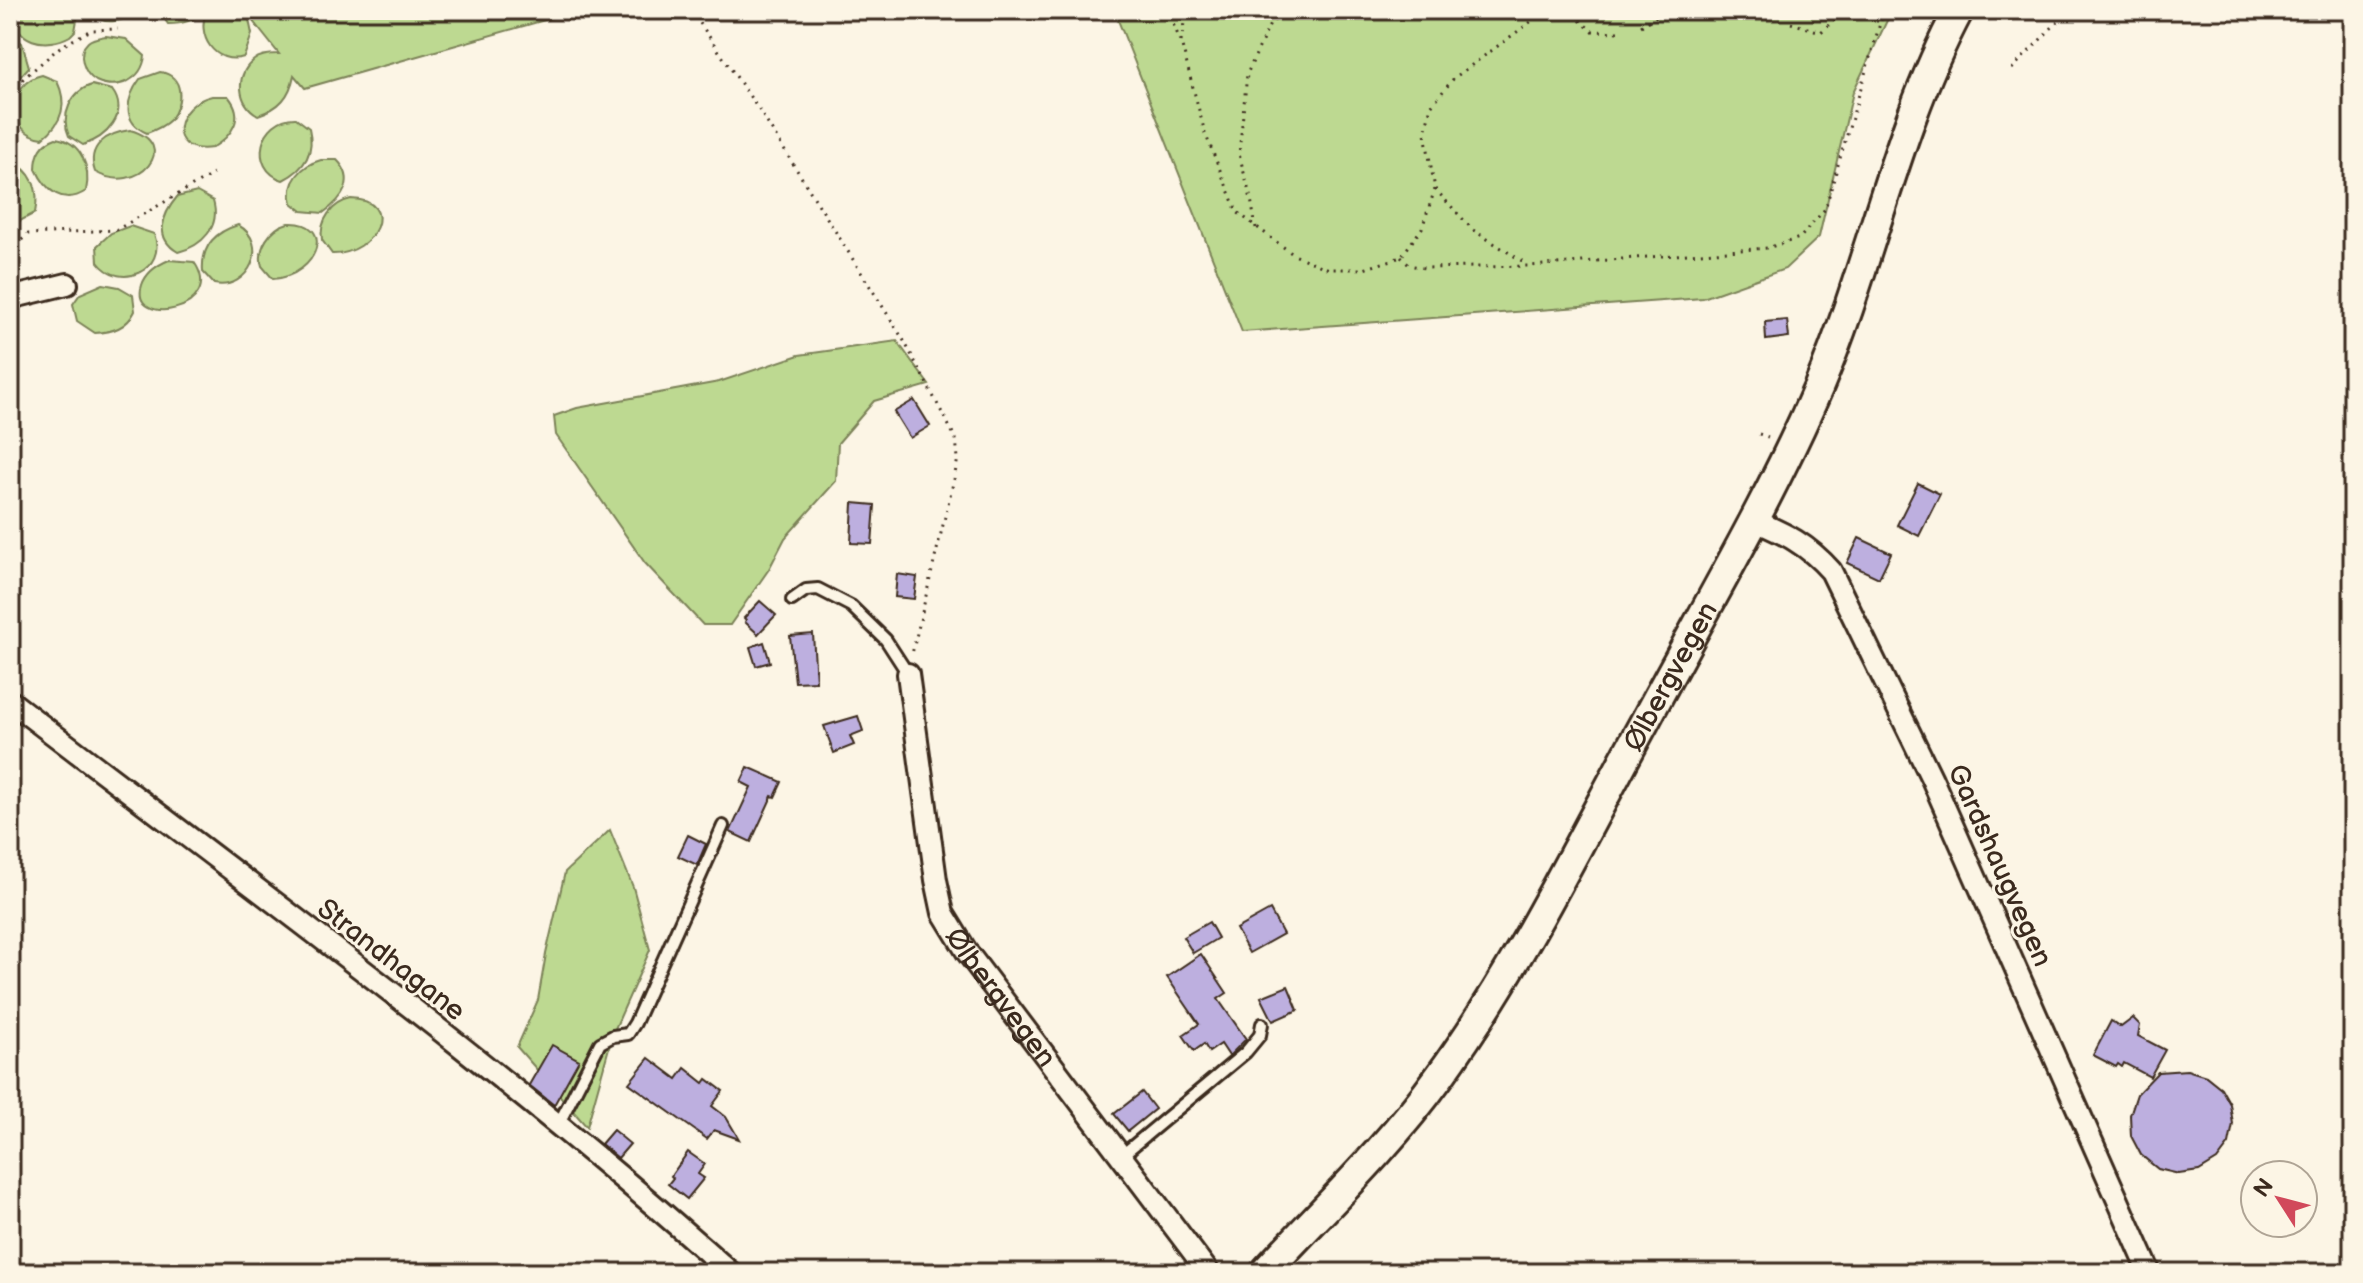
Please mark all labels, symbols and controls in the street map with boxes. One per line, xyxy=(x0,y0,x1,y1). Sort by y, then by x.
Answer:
street label: Ølbergvegen xyxy=(1617,596,1725,757)
street label: Gardshaugvegen xyxy=(1940,759,2059,972)
street label: Strandhagane xyxy=(311,892,472,1028)
street label: Ølbergvegen xyxy=(938,922,1063,1074)
north arrow xyxy=(2239,1159,2319,1239)
text: N xyxy=(2248,1174,2280,1203)

